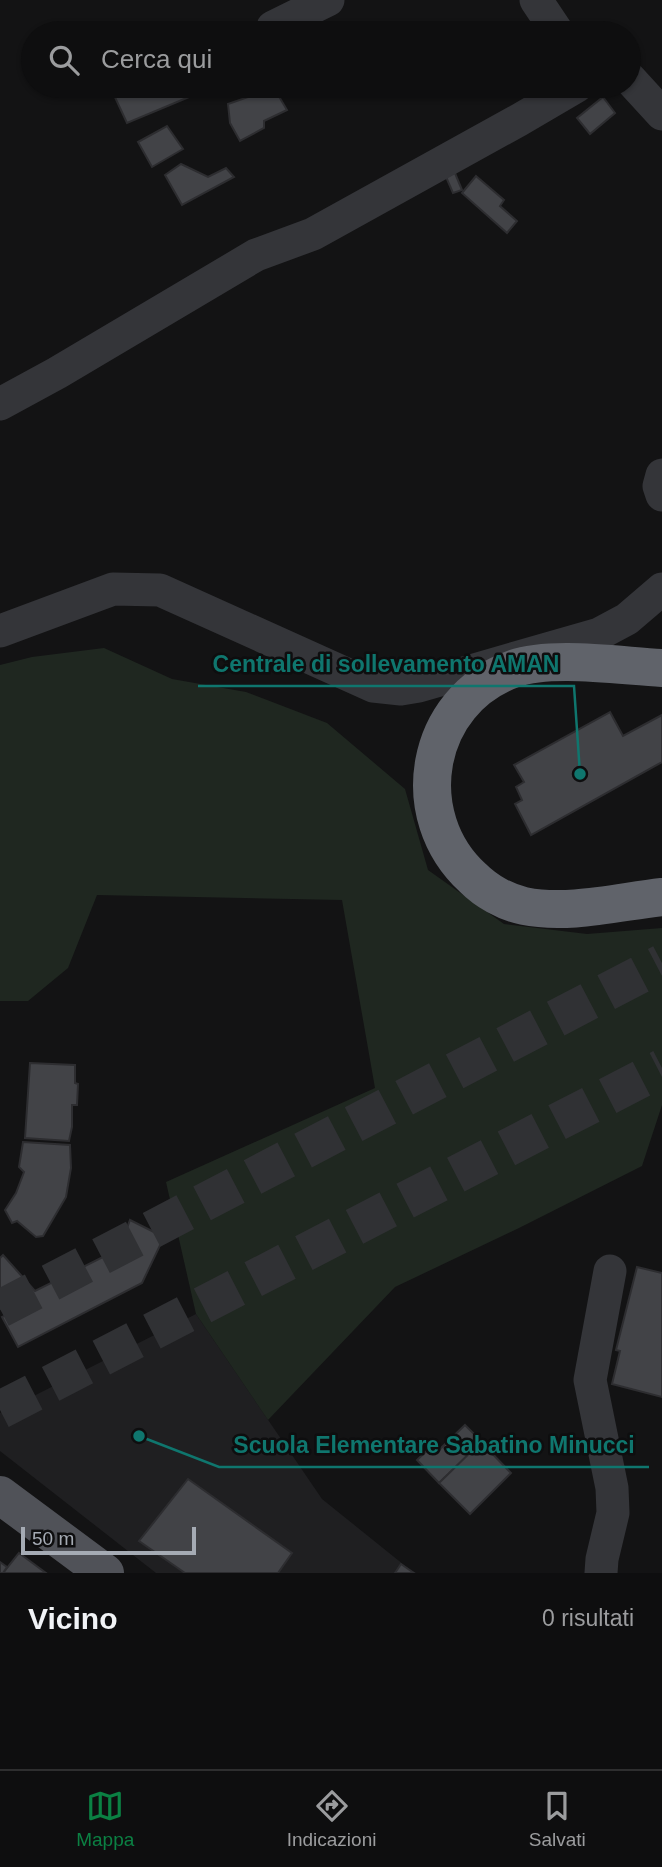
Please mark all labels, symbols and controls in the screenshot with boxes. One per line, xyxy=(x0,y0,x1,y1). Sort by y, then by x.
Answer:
search box xyxy=(21,21,641,98)
icon: search xyxy=(45,41,83,79)
text: Cerca qui xyxy=(101,44,212,74)
callout: Centrale di sollevamento AMAN xyxy=(198,642,574,686)
text: Centrale di sollevamento AMAN xyxy=(213,651,559,677)
callout: Scuola Elementare Sabatino Minucci xyxy=(219,1423,649,1467)
text: Scuola Elementare Sabatino Minucci xyxy=(233,1432,635,1458)
scale bar xyxy=(21,1524,196,1556)
text: 50 m xyxy=(32,1528,74,1549)
text: Vicino xyxy=(28,1602,117,1635)
text: 0 risultati xyxy=(542,1605,634,1631)
tab: Mappa xyxy=(76,1787,134,1851)
tab: Indicazioni xyxy=(287,1787,376,1851)
tab: Salvati xyxy=(529,1787,586,1851)

